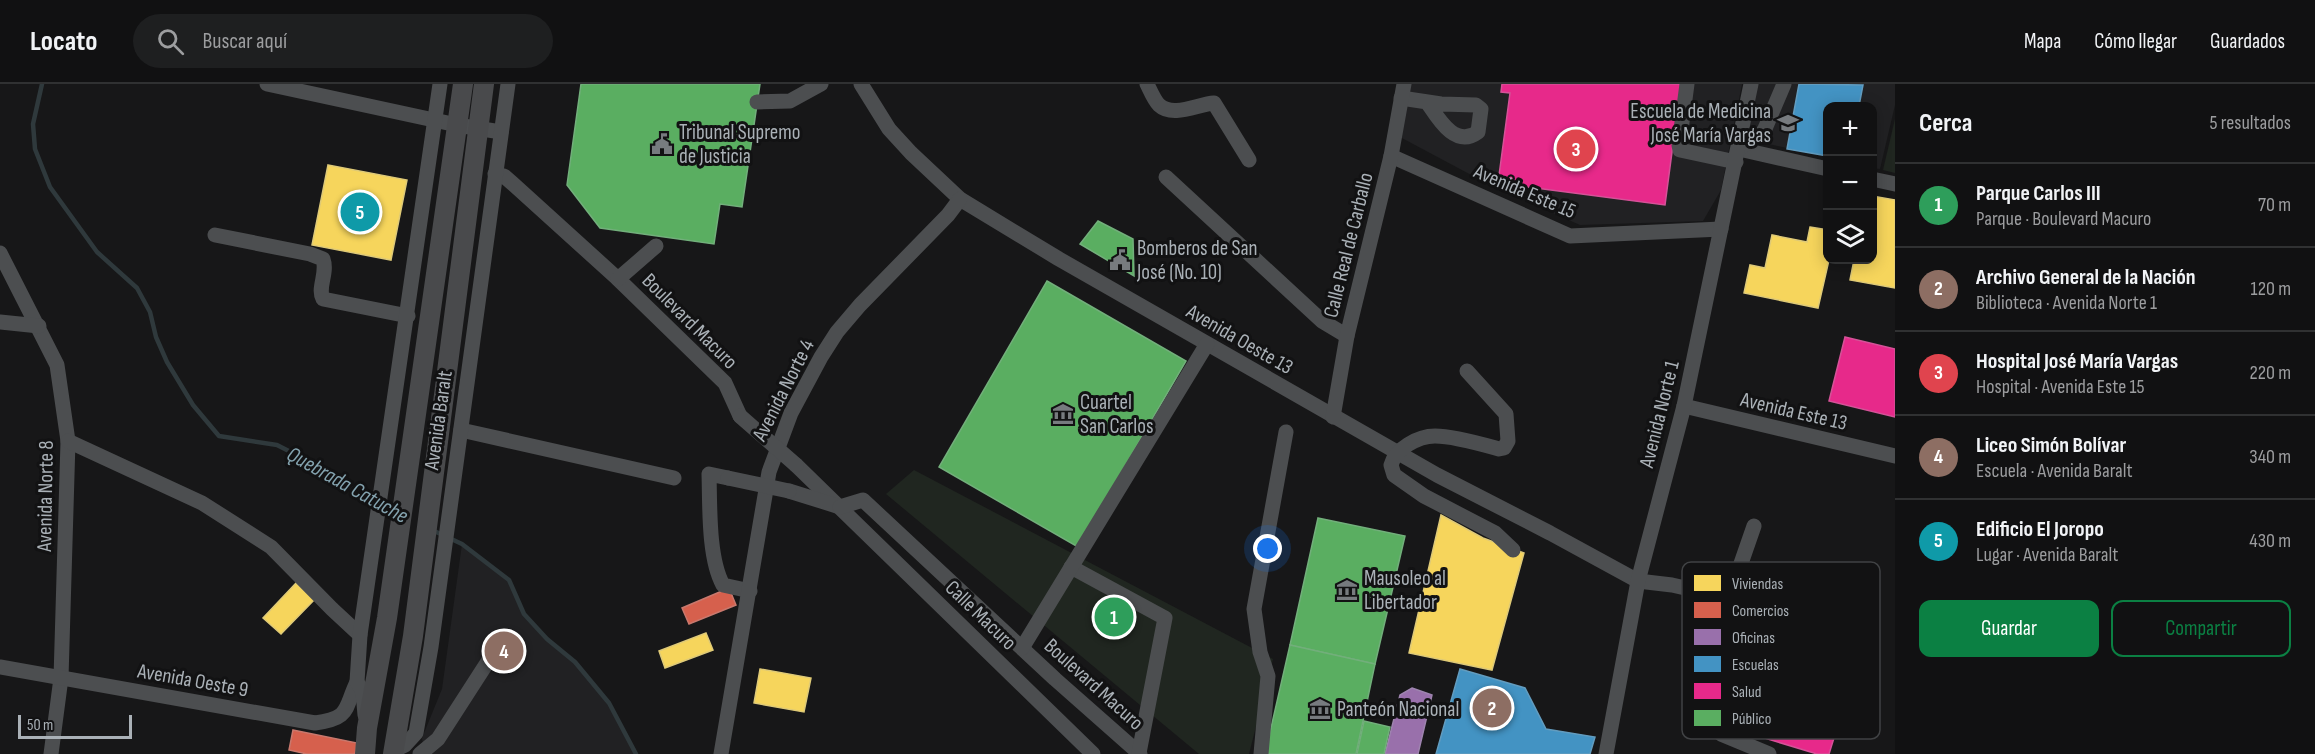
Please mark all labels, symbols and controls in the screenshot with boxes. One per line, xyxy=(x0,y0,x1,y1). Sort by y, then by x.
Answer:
search box xyxy=(133,14,553,68)
text: Locato xyxy=(30,25,97,58)
icon: search xyxy=(154,25,187,58)
text: Buscar aquí xyxy=(202,28,287,55)
text: Mapa xyxy=(2024,29,2061,54)
text: Cómo llegar xyxy=(2094,29,2177,54)
text: Guardados xyxy=(2210,29,2285,54)
place label: Escuela de Medicina José María Vargas xyxy=(1630,99,1771,148)
map controls xyxy=(1823,102,1877,264)
button: + xyxy=(1823,102,1877,156)
text: Cerca xyxy=(1919,108,1972,139)
school or university icon: Escuela de Medicina José María Vargas xyxy=(1776,111,1800,135)
text: 5 resultados xyxy=(2210,111,2291,135)
place label: Tribunal Supremo de Justicia xyxy=(679,120,801,169)
pin: 3 xyxy=(1556,126,1596,172)
public building icon: Tribunal Supremo de Justicia xyxy=(650,132,674,156)
button: − xyxy=(1823,156,1877,210)
street label: Avenida Este 15 xyxy=(1469,158,1579,224)
street label: Calle Real de Carballo xyxy=(1318,170,1379,320)
text: Parque Carlos III xyxy=(1976,180,2101,207)
pin: 5 xyxy=(340,190,380,234)
text: 1 xyxy=(1935,193,1942,217)
text: 70 m xyxy=(2258,193,2291,217)
text: Parque · Boulevard Macuro xyxy=(1976,207,2151,231)
button: layers xyxy=(1823,210,1877,264)
place label: Bomberos de San José (No. 10) xyxy=(1136,236,1258,285)
public building icon: Bomberos de San José (No. 10) xyxy=(1108,248,1132,272)
text: Archivo General de la Nación xyxy=(1976,264,2196,291)
street label: Boulevard Macuro xyxy=(637,268,743,374)
text: 2 xyxy=(1934,277,1943,301)
text: 120 m xyxy=(2251,277,2291,301)
text: Biblioteca · Avenida Norte 1 xyxy=(1976,291,2157,315)
street label: Avenida Oeste 13 xyxy=(1181,298,1297,380)
street label: Avenida Norte 4 xyxy=(747,335,820,446)
text: Hospital José María Vargas xyxy=(1976,348,2178,375)
street label: Avenida Norte 1 xyxy=(1634,357,1685,471)
text: 3 xyxy=(1934,361,1943,385)
text: 220 m xyxy=(2250,361,2291,385)
street label: Avenida Baralt xyxy=(419,369,458,472)
text: Hospital · Avenida Este 15 xyxy=(1976,375,2144,399)
street label: Avenida Este 13 xyxy=(1737,387,1850,436)
place label: Cuartel San Carlos xyxy=(1080,390,1154,439)
museum icon: Cuartel San Carlos xyxy=(1051,402,1075,426)
text: Liceo Simón Bolívar xyxy=(1976,432,2126,459)
street label: Avenida Norte 8 xyxy=(32,440,59,553)
water label: Quebrada Catuche xyxy=(282,441,413,530)
text: 4 xyxy=(1934,445,1943,469)
text: 340 m xyxy=(2249,445,2291,469)
text: Escuela · Avenida Baralt xyxy=(1976,459,2133,483)
text: Edificio El Joropo xyxy=(1976,516,2104,543)
text: 5 xyxy=(1934,529,1943,553)
text: 430 m xyxy=(2249,529,2291,553)
your location xyxy=(1253,534,1282,563)
text: Lugar · Avenida Baralt xyxy=(1976,543,2118,567)
legend xyxy=(1682,562,1880,739)
place label: Mausoleo al Libertador xyxy=(1364,566,1446,615)
street label: Calle Macuro xyxy=(940,575,1022,655)
text: Viviendas xyxy=(1732,575,1783,594)
museum icon: Mausoleo al Libertador xyxy=(1335,578,1359,602)
pin: 1 xyxy=(1094,594,1134,640)
button: Guardar xyxy=(1919,600,2099,657)
button: Compartir xyxy=(2111,600,2291,657)
text: Comercios xyxy=(1732,602,1789,621)
pin: 4 xyxy=(484,628,524,674)
text: Oficinas xyxy=(1732,629,1775,648)
street label: Boulevard Macuro xyxy=(1039,633,1148,735)
text: Escuelas xyxy=(1732,656,1779,675)
street label: Avenida Oeste 9 xyxy=(135,658,250,703)
text: Salud xyxy=(1732,683,1761,702)
pin: 2 xyxy=(1472,686,1512,730)
museum icon: Panteón Nacional xyxy=(1308,697,1332,721)
place label: Panteón Nacional xyxy=(1337,697,1459,722)
text: Público xyxy=(1732,710,1771,729)
scale bar xyxy=(18,712,132,740)
text: 50 m xyxy=(27,716,53,735)

